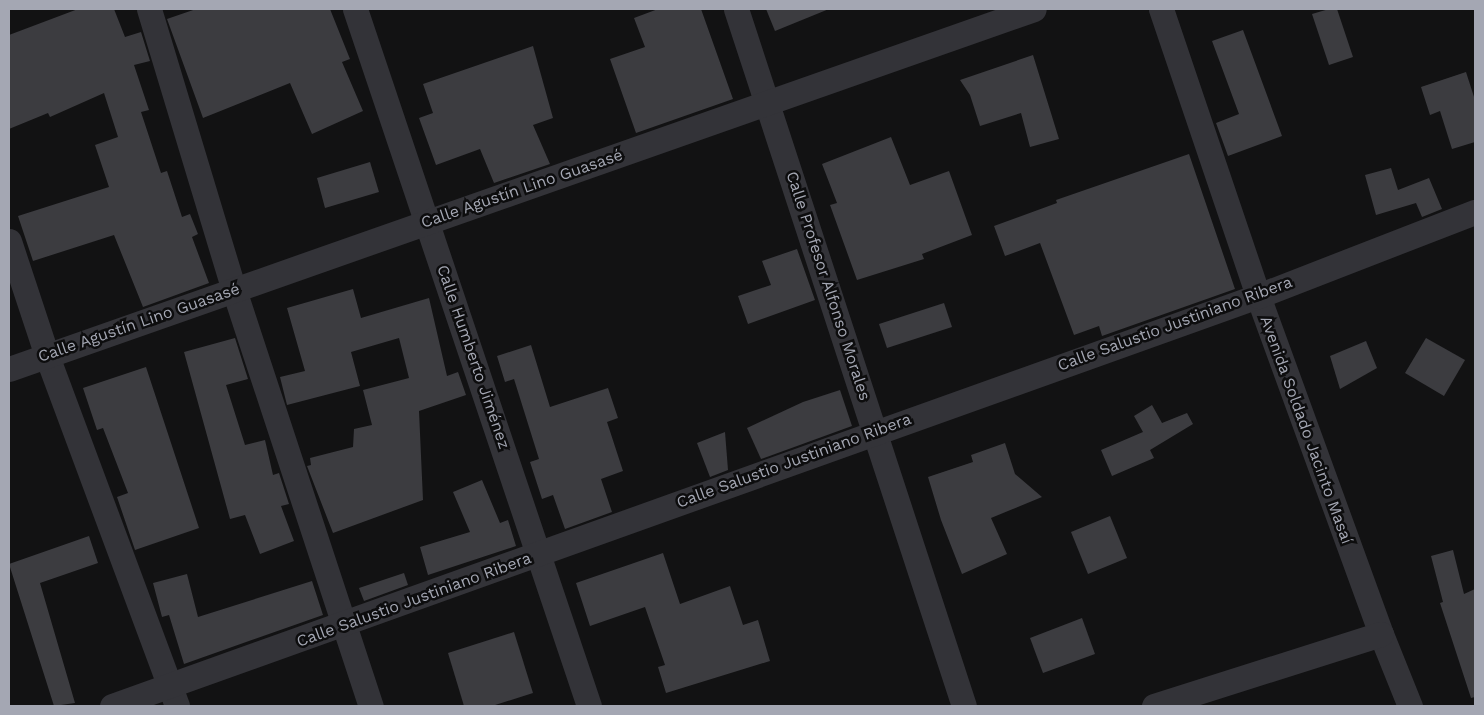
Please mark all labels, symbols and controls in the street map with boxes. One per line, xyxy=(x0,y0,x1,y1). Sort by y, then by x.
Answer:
street label: Calle Agustín Lino Guasasé xyxy=(418,145,626,233)
street label: Calle Profesor Alfonso Morales xyxy=(782,168,874,404)
street label: Calle Humberto Jiménez xyxy=(432,262,514,452)
street label: Calle Salustio Justiniano Ribera xyxy=(1055,272,1295,376)
street label: Calle Agustín Lino Guasasé xyxy=(35,279,243,367)
street label: Avenida Soldado Jacinto Masaí xyxy=(1256,313,1356,547)
street label: Calle Salustio Justiniano Ribera xyxy=(674,409,914,513)
street label: Calle Salustio Justiniano Ribera xyxy=(294,548,534,652)

